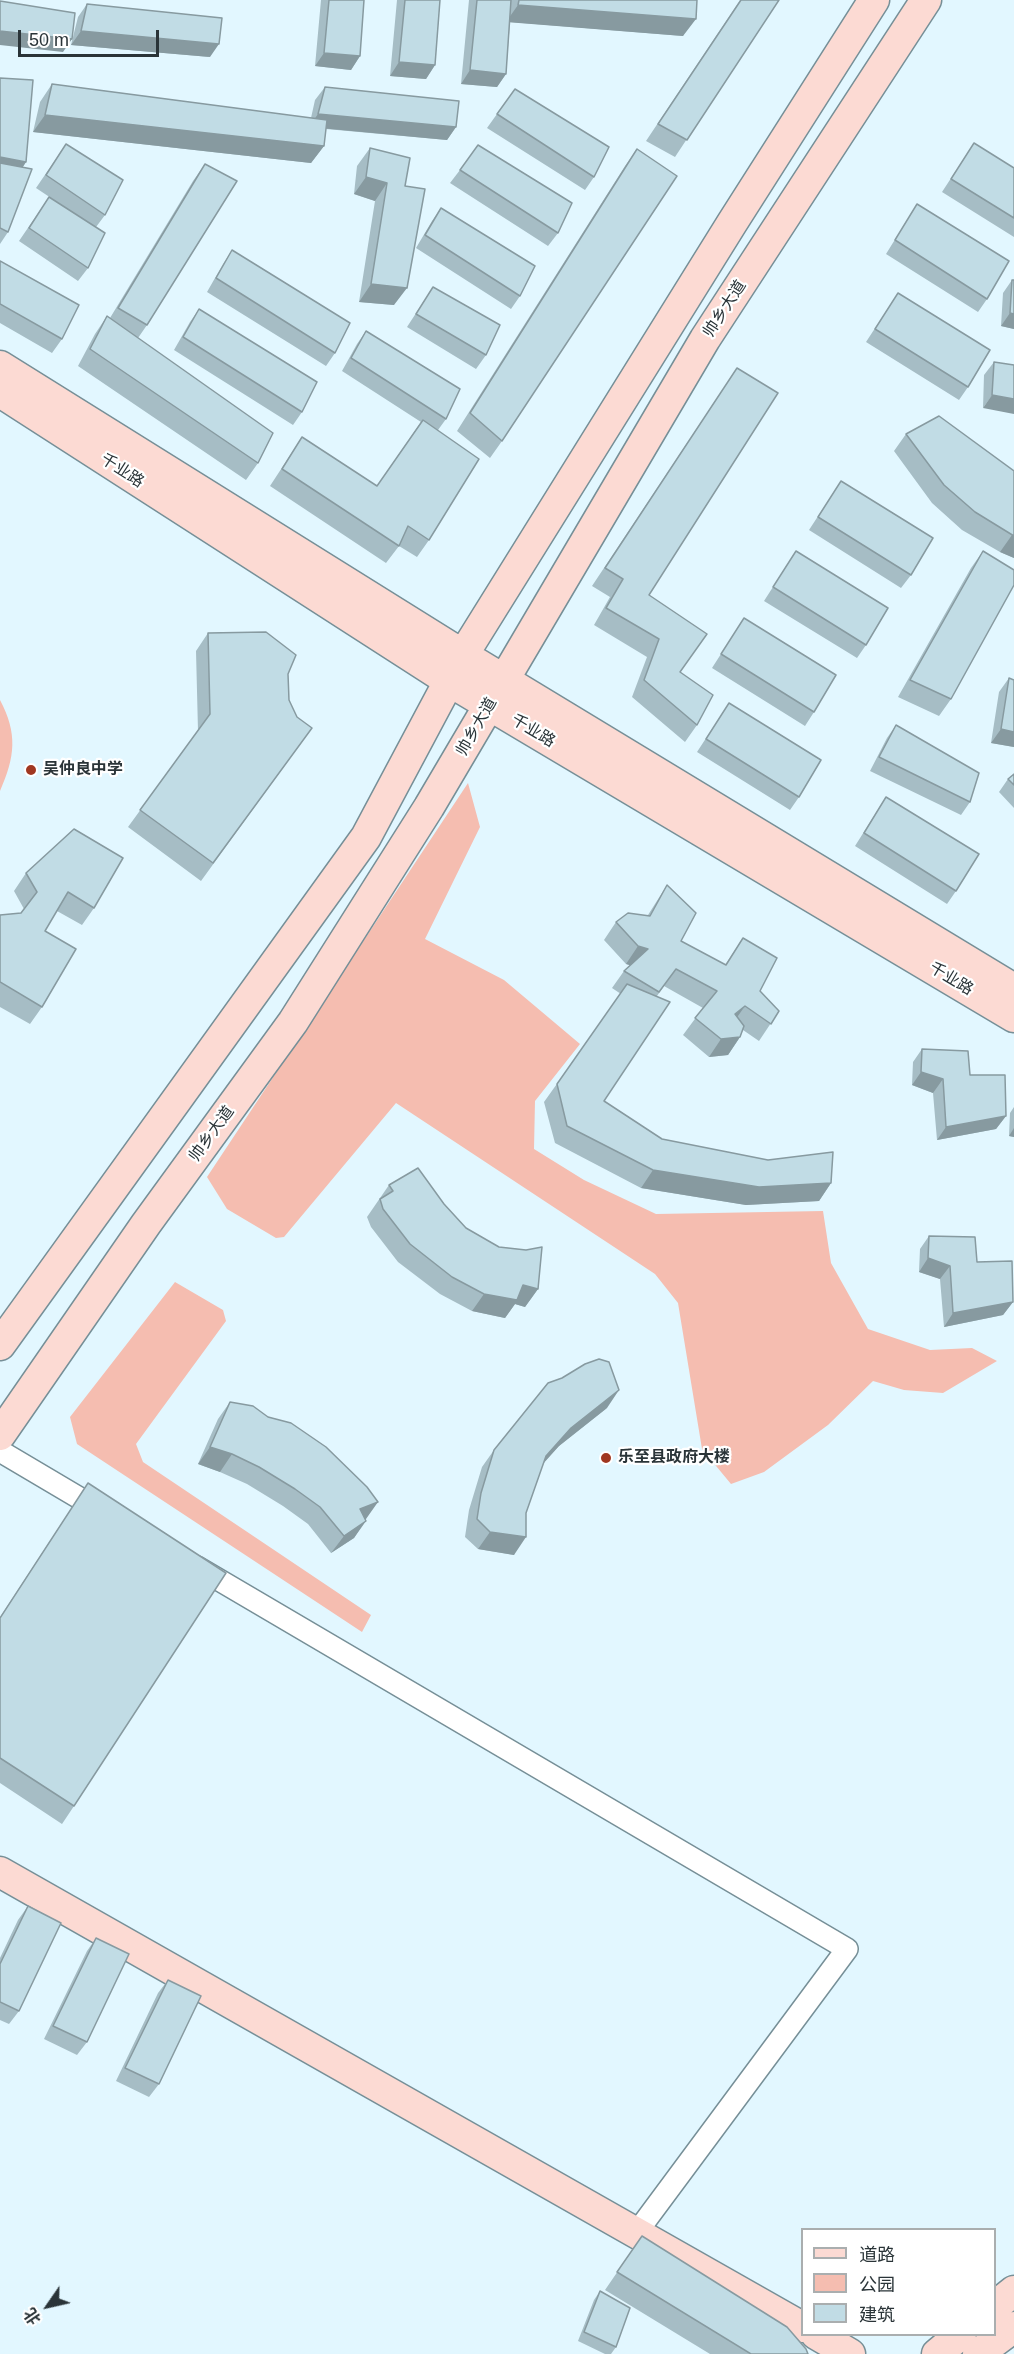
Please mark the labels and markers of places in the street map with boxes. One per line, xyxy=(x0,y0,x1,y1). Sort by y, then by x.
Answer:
place label: 吴仲良中学 xyxy=(43,760,123,780)
marker: 吴仲良中学 xyxy=(24,763,38,777)
place label: 乐至县政府大楼 xyxy=(618,1448,730,1468)
marker: 乐至县政府大楼 xyxy=(599,1451,613,1465)

